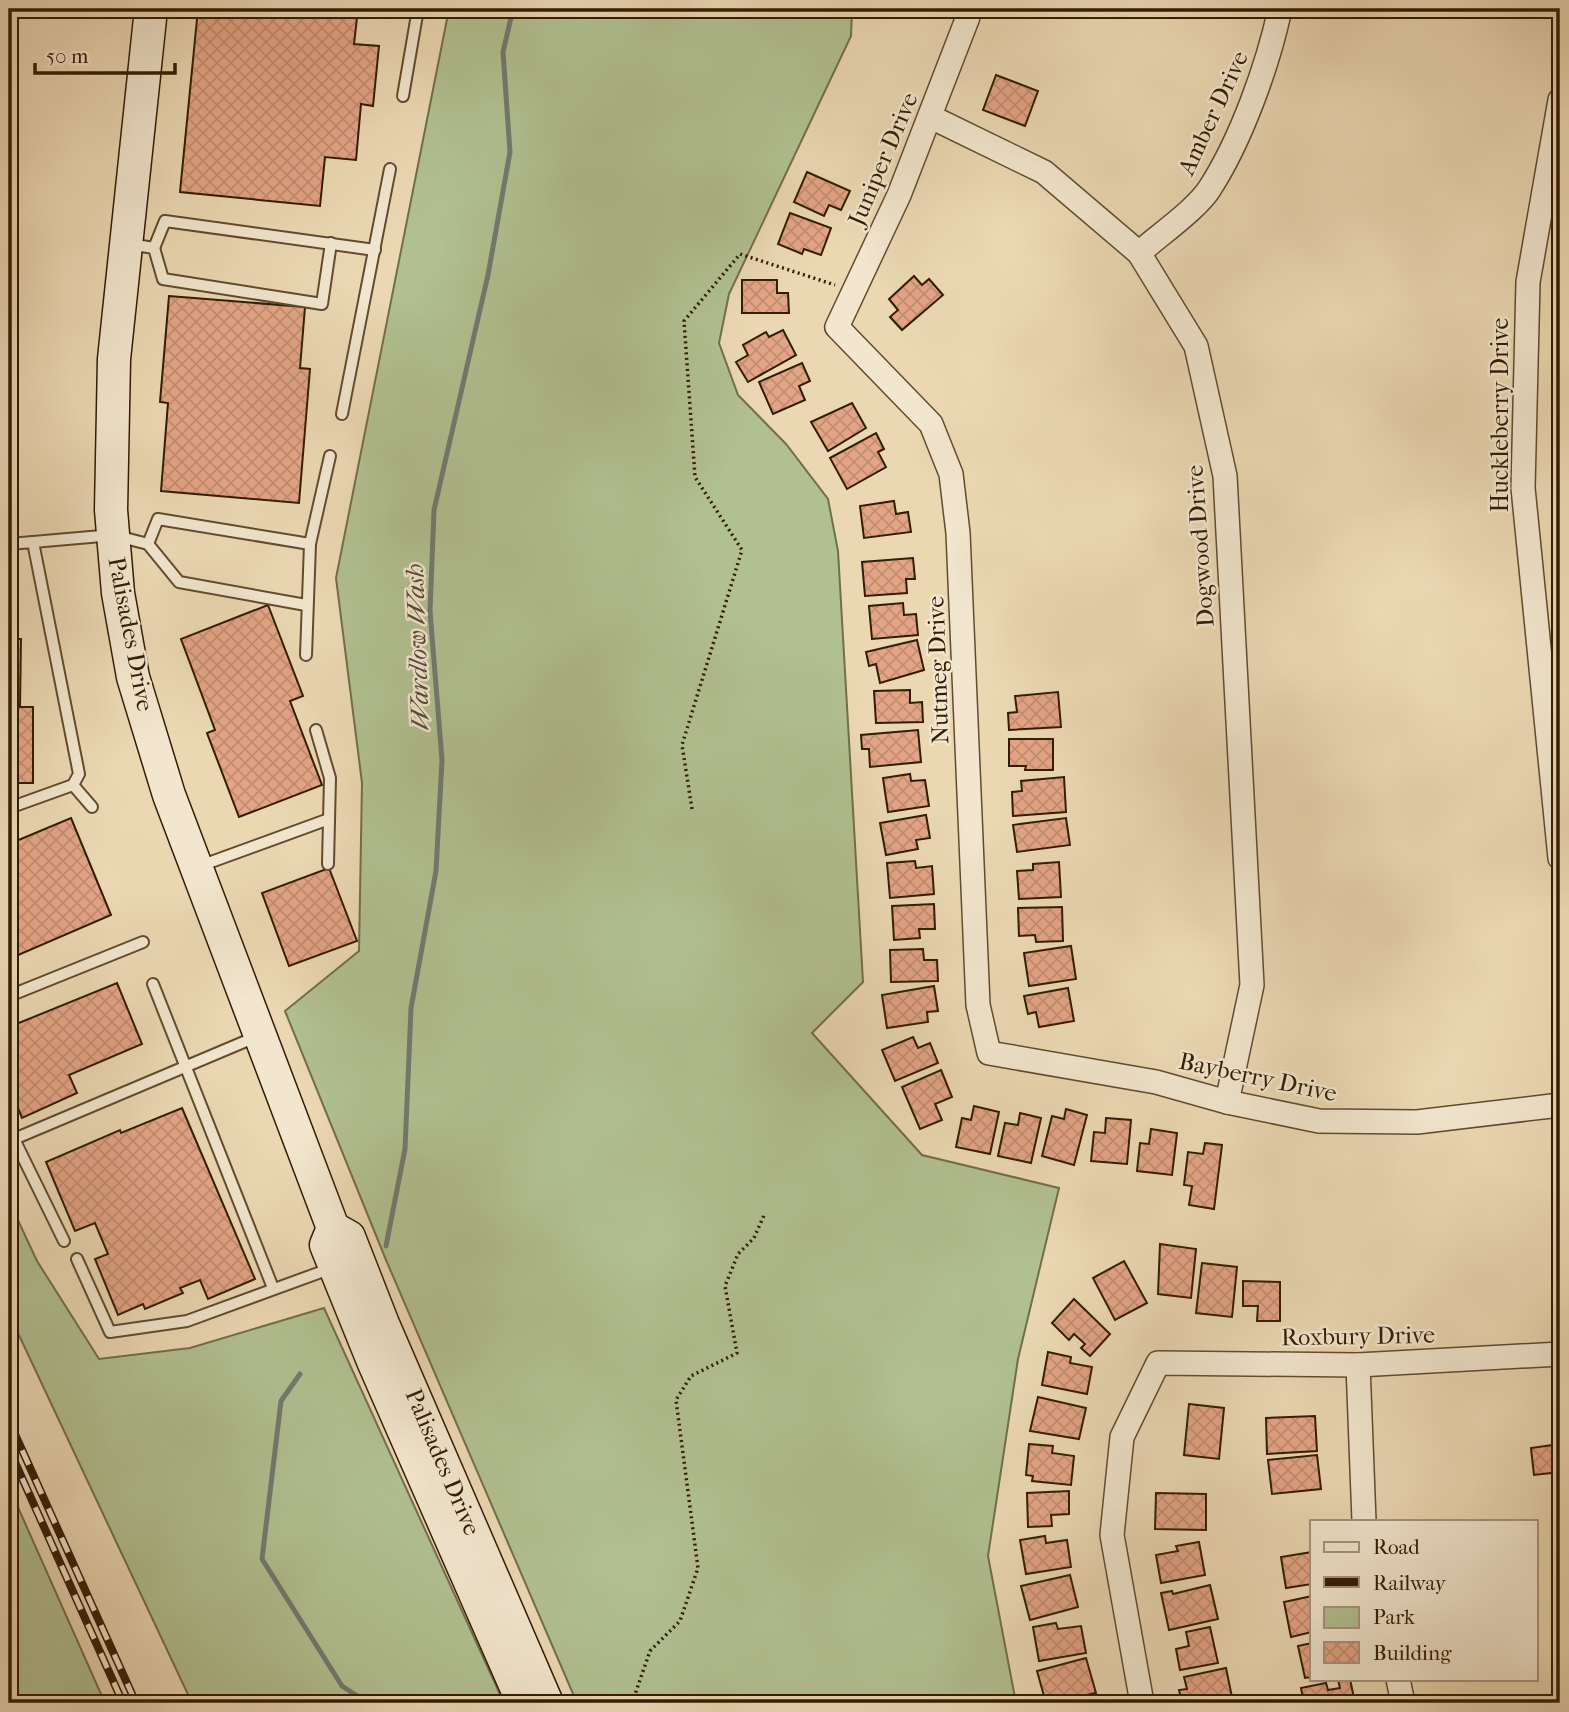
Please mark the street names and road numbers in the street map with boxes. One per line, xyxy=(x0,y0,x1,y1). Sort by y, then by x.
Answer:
street label: Amber Drive xyxy=(1172,46,1254,180)
street label: Juniper Drive xyxy=(842,88,924,232)
street label: Huckleberry Drive xyxy=(1486,317,1514,512)
street label: Dogwood Drive xyxy=(1180,464,1220,628)
street label: Palisades Drive xyxy=(102,554,160,714)
street label: Nutmeg Drive xyxy=(921,595,955,745)
street label: Bayberry Drive xyxy=(1177,1047,1340,1107)
street label: Roxbury Drive xyxy=(1281,1321,1435,1351)
street label: Palisades Drive xyxy=(400,1384,487,1540)

